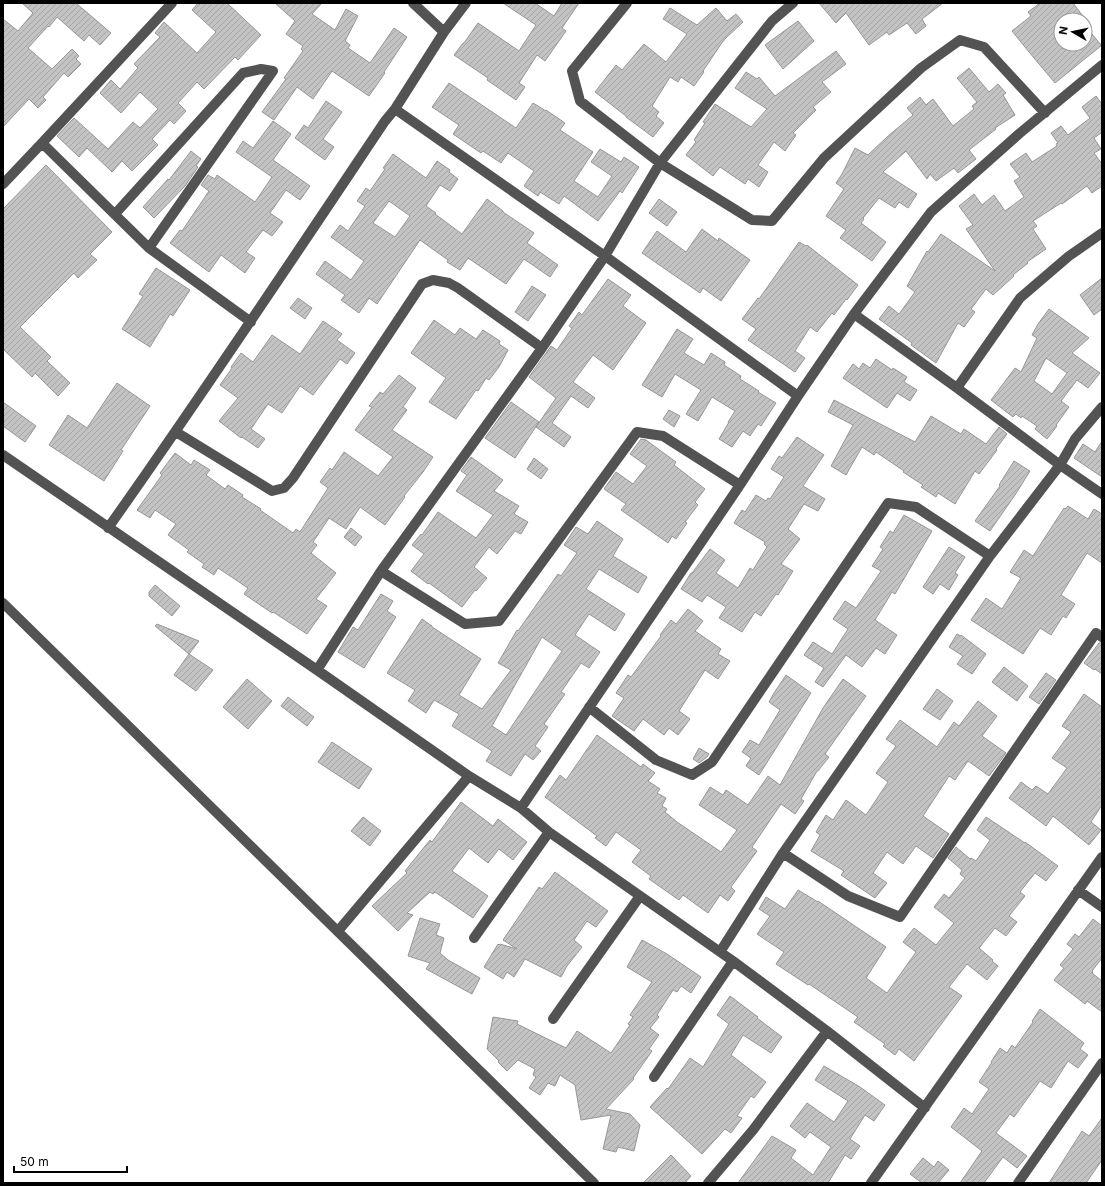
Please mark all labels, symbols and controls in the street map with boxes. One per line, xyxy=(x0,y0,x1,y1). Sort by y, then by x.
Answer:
north arrow xyxy=(1053,12,1093,52)
text: N xyxy=(1056,25,1071,36)
scale bar xyxy=(14,1148,127,1174)
text: 50 m xyxy=(20,1154,49,1169)

